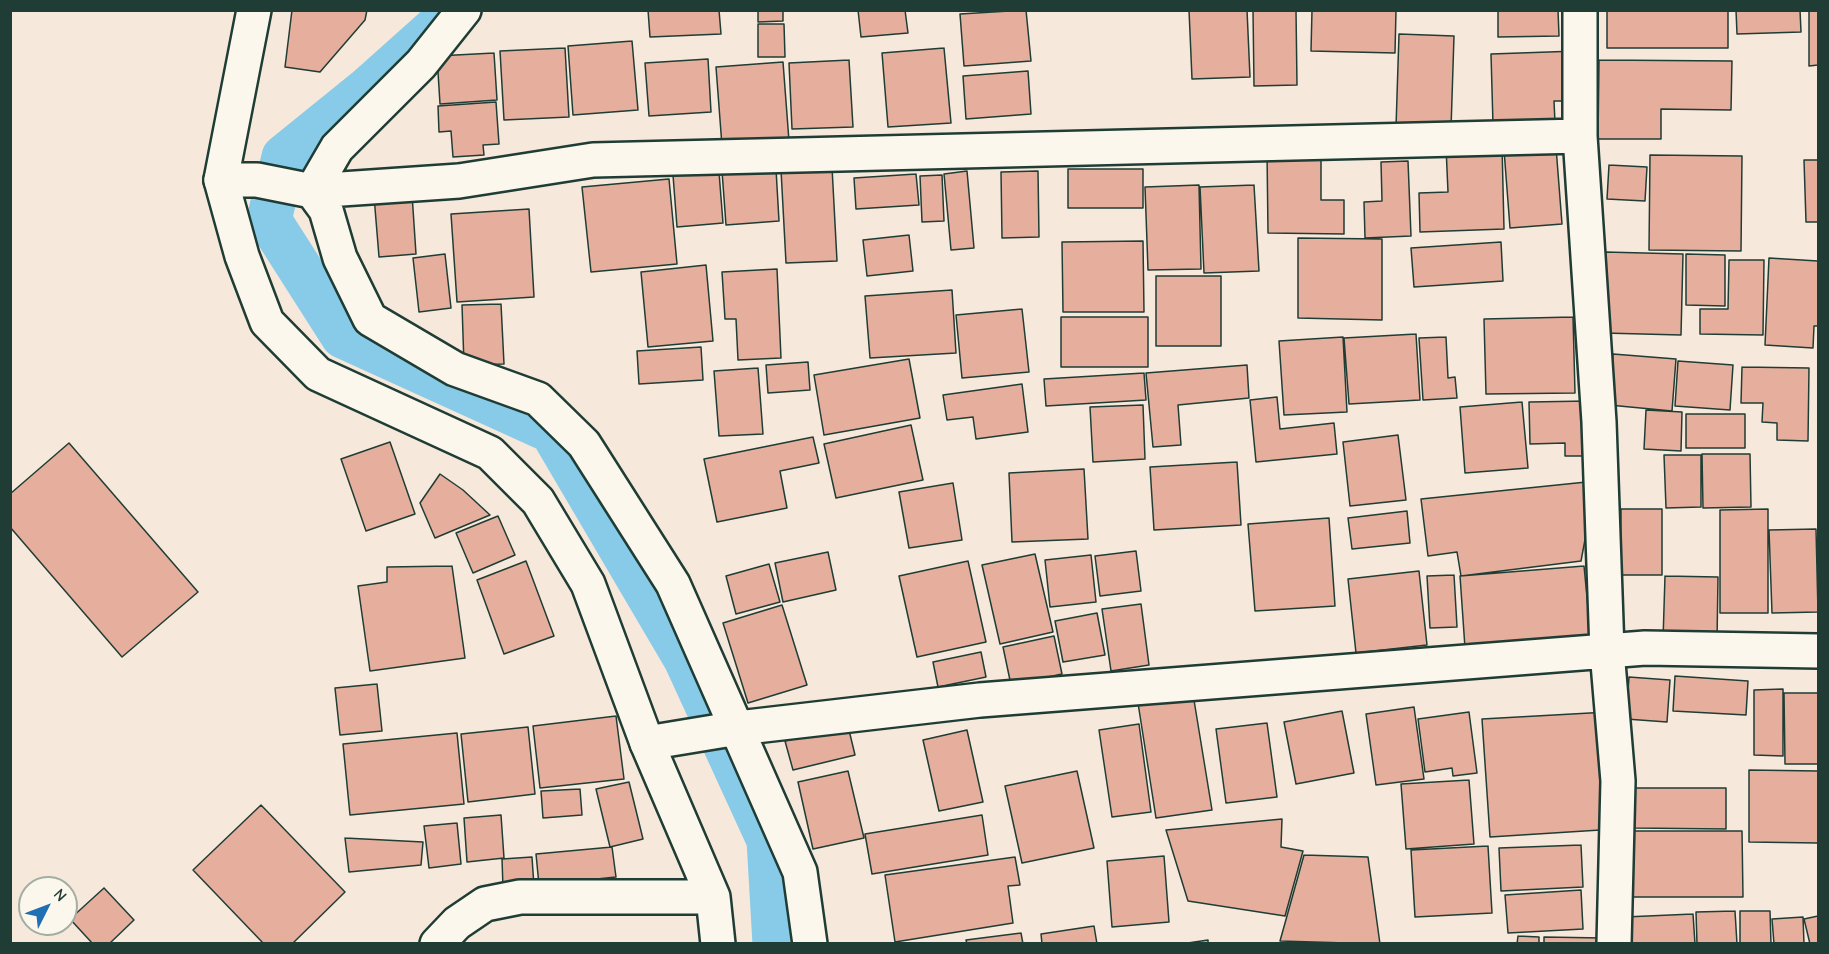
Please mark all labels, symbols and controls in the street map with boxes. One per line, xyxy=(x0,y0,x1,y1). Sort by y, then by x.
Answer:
north arrow xyxy=(18,876,78,936)
text: N xyxy=(50,885,70,905)

